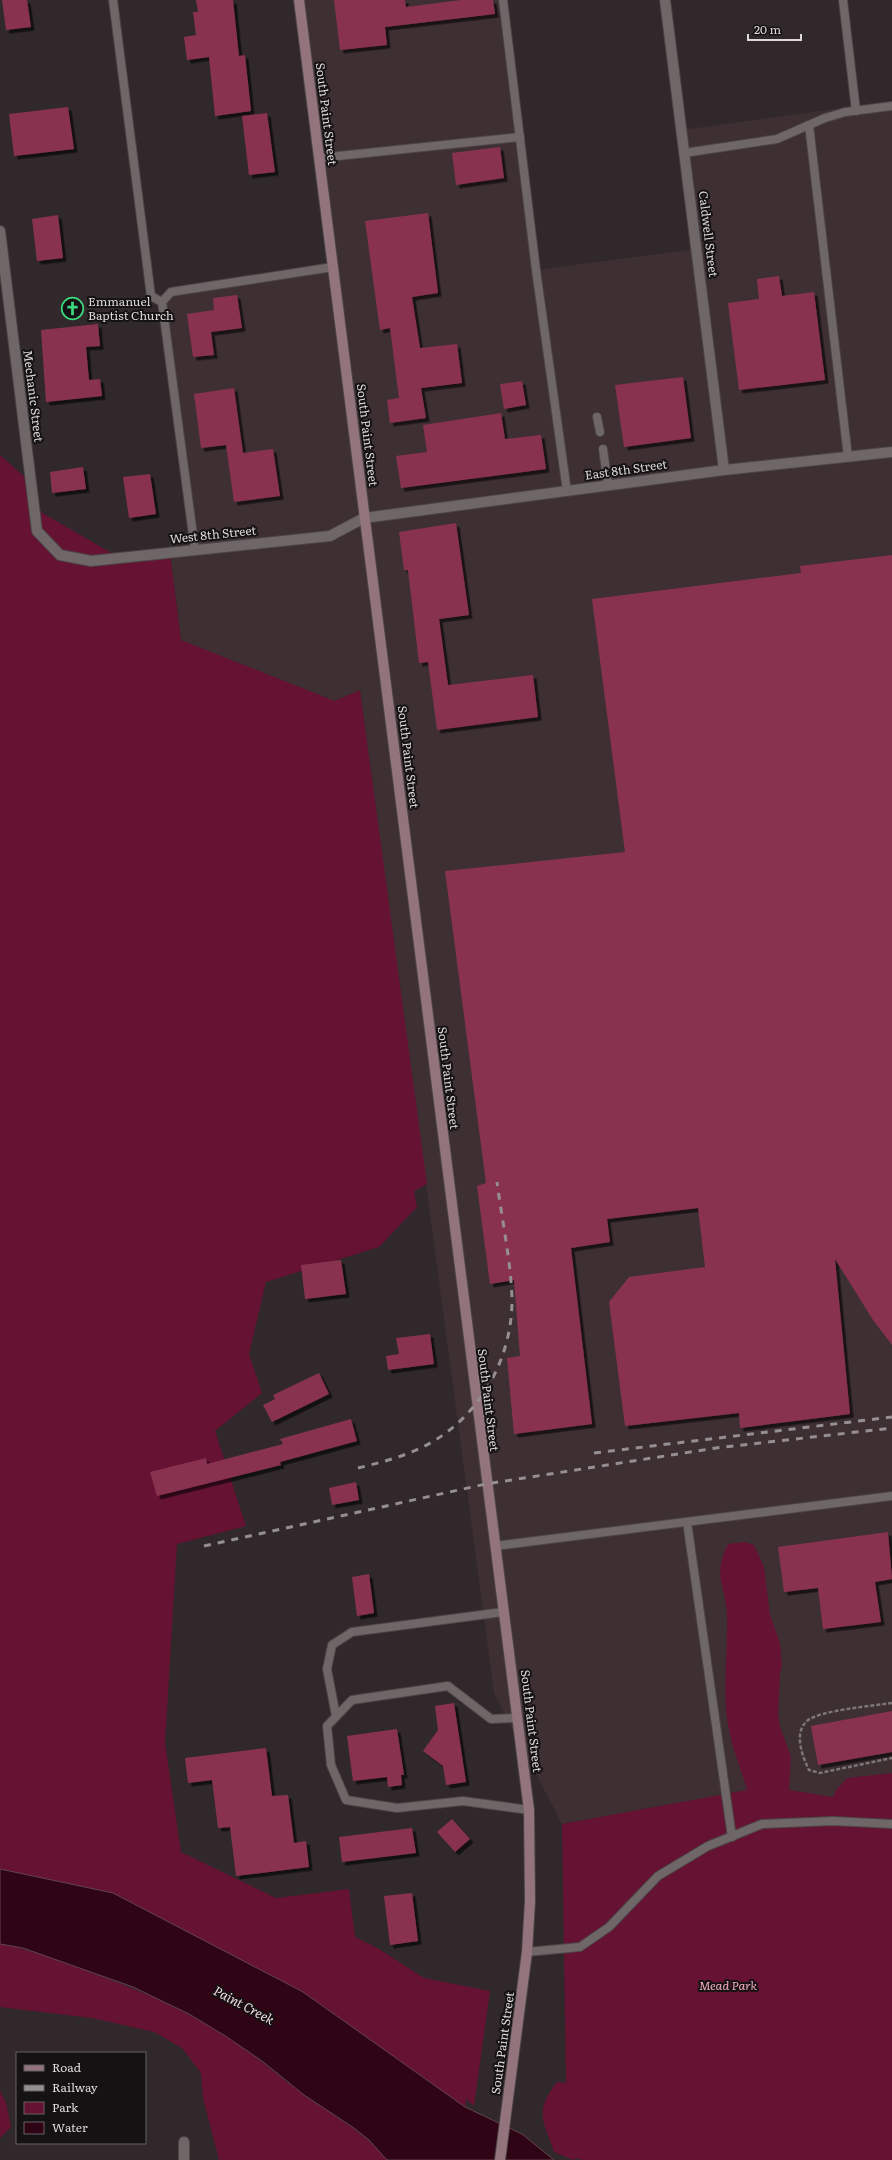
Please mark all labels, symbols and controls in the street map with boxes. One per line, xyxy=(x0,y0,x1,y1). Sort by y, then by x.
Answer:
scale bar xyxy=(748,16,801,42)
text: 20 m xyxy=(754,20,781,38)
street label: South Paint Street xyxy=(312,61,342,166)
street label: Caldwell Street xyxy=(695,190,723,278)
place label: Emmanuel Baptist Church xyxy=(88,292,174,324)
church icon: Emmanuel Baptist Church xyxy=(60,296,86,322)
street label: Mechanic Street xyxy=(19,349,49,443)
street label: South Paint Street xyxy=(353,382,383,487)
street label: East 8th Street xyxy=(584,454,668,484)
street label: West 8th Street xyxy=(169,521,257,547)
street label: South Paint Street xyxy=(394,704,424,809)
street label: South Paint Street xyxy=(434,1025,464,1130)
street label: South Paint Street xyxy=(474,1347,504,1452)
street label: South Paint Street xyxy=(517,1668,547,1773)
park label: Mead Park xyxy=(699,1976,757,1994)
water label: Paint Creek xyxy=(210,1981,279,2029)
street label: South Paint Street xyxy=(486,1990,518,2095)
legend xyxy=(16,2052,146,2144)
text: Road xyxy=(52,2058,82,2076)
text: Railway xyxy=(52,2078,98,2096)
text: Park xyxy=(52,2098,79,2116)
text: Water xyxy=(52,2118,88,2136)

